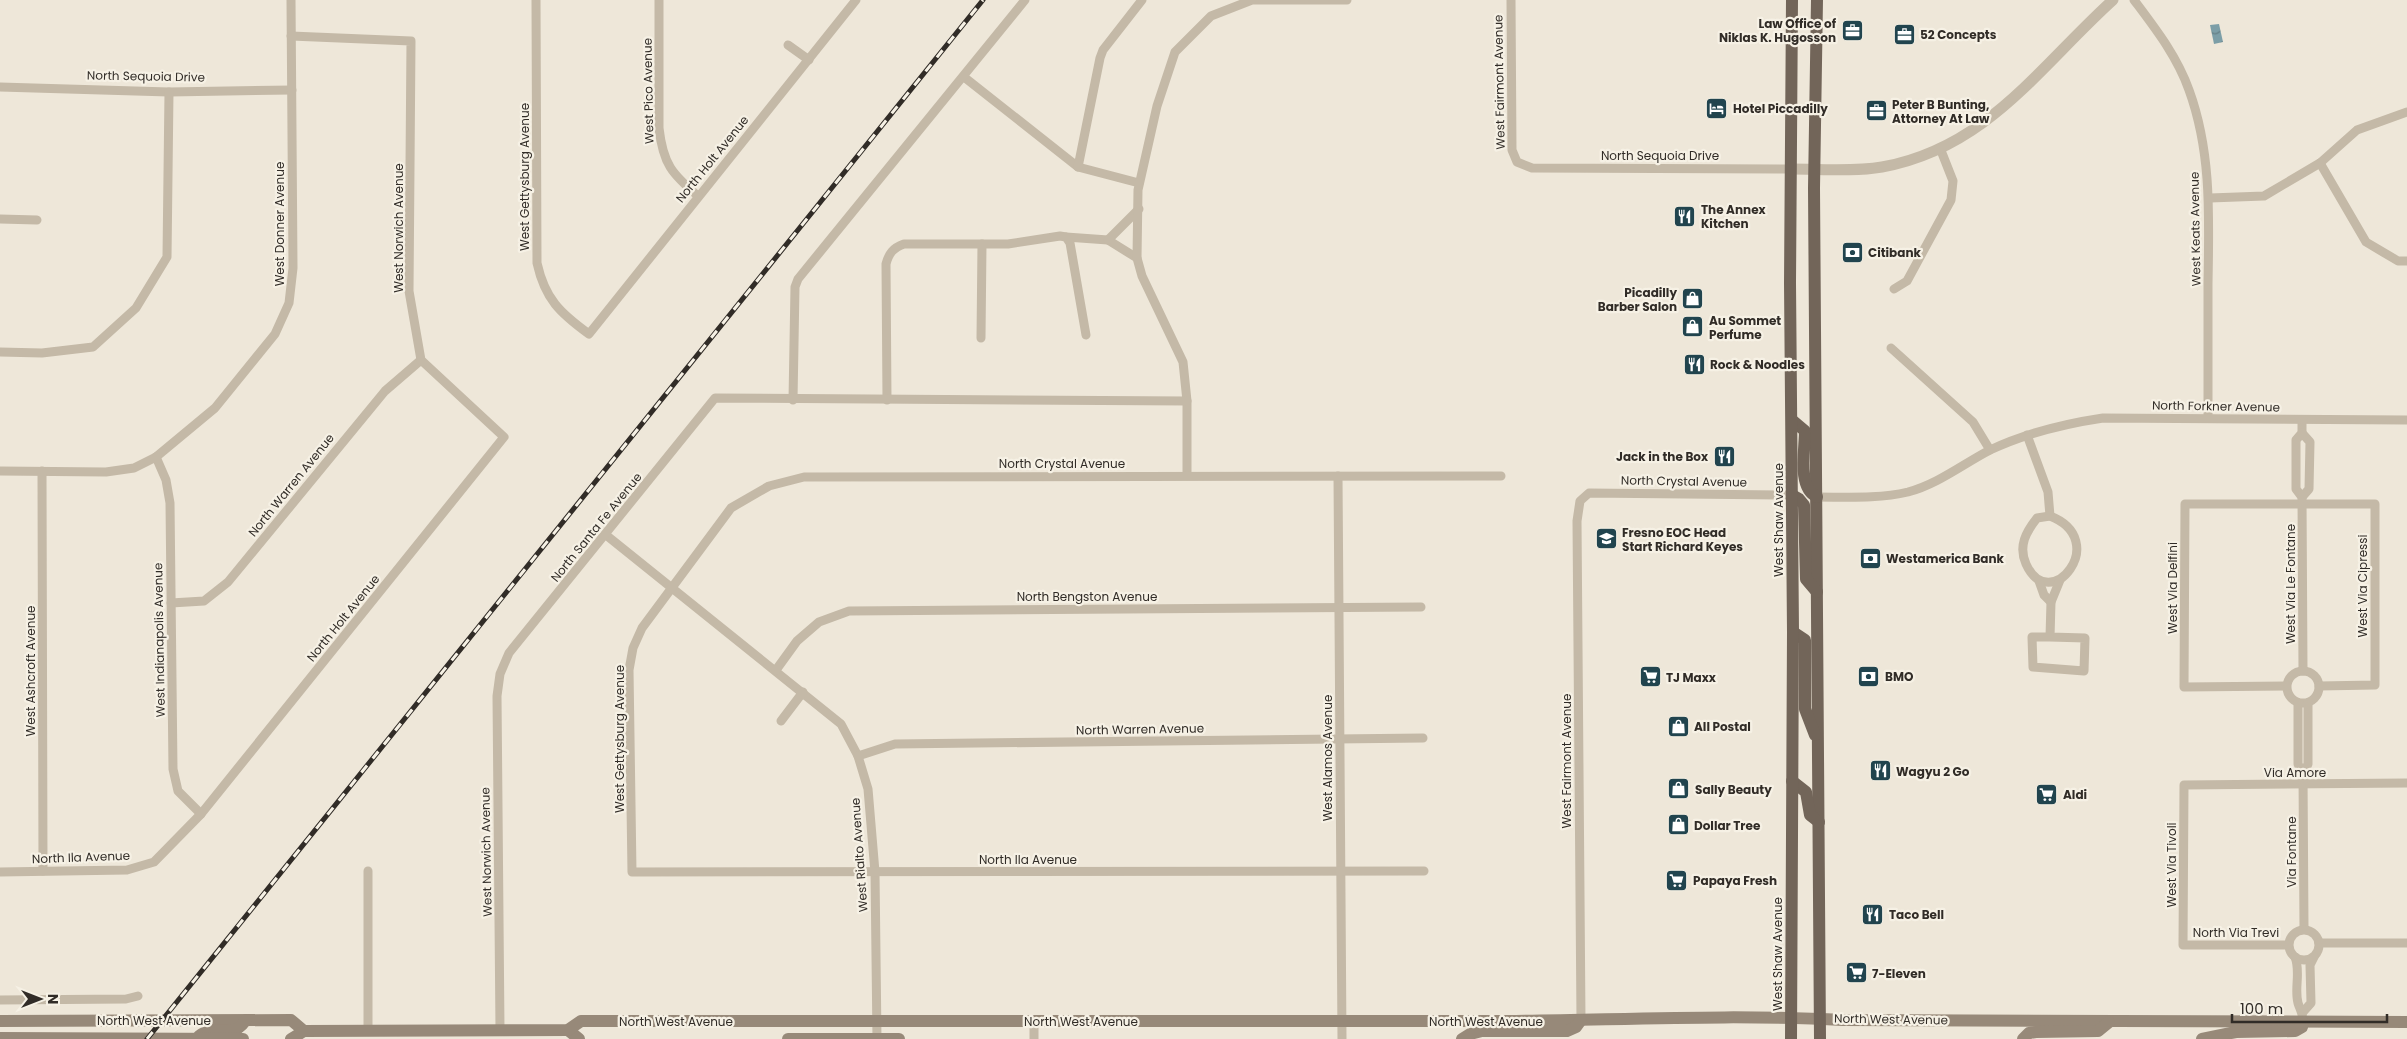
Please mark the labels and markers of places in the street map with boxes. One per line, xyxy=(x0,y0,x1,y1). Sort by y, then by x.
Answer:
place label: Law Office of Niklas K. Hugosson xyxy=(1719,15,1837,46)
office icon: Law Office of Niklas K. Hugosson xyxy=(1840,18,1864,42)
office icon: 52 Concepts xyxy=(1892,22,1916,46)
place label: 52 Concepts xyxy=(1920,26,1997,43)
hotel icon: Hotel Piccadilly xyxy=(1705,96,1729,120)
place label: Peter B Bunting, Attorney At Law xyxy=(1892,96,1990,127)
office icon: Peter B Bunting, Attorney At Law xyxy=(1864,99,1888,123)
place label: Hotel Piccadilly xyxy=(1733,100,1828,117)
place label: The Annex Kitchen xyxy=(1701,201,1767,232)
restaurant icon: The Annex Kitchen xyxy=(1673,204,1697,228)
bank icon: Citibank xyxy=(1840,240,1864,264)
place label: Citibank xyxy=(1868,244,1921,261)
place label: Picadilly Barber Salon xyxy=(1598,284,1677,315)
shop icon: Picadilly Barber Salon xyxy=(1681,287,1705,311)
place label: Au Sommet Perfume xyxy=(1709,312,1781,343)
shop icon: Au Sommet Perfume xyxy=(1681,315,1705,339)
restaurant icon: Rock & Noodles xyxy=(1682,352,1706,376)
place label: Rock & Noodles xyxy=(1710,356,1805,373)
restaurant icon: Jack in the Box xyxy=(1712,444,1736,468)
place label: Jack in the Box xyxy=(1616,448,1709,465)
place label: Fresno EOC Head Start Richard Keyes xyxy=(1622,524,1743,555)
school or university icon: Fresno EOC Head Start Richard Keyes xyxy=(1594,527,1618,551)
bank icon: Westamerica Bank xyxy=(1858,546,1882,570)
place label: Westamerica Bank xyxy=(1886,550,2005,567)
bank icon: BMO xyxy=(1857,664,1881,688)
supermarket icon: TJ Maxx xyxy=(1638,665,1662,689)
place label: BMO xyxy=(1885,668,1914,685)
place label: TJ Maxx xyxy=(1666,669,1717,686)
shop icon: All Postal xyxy=(1666,714,1690,738)
place label: All Postal xyxy=(1694,718,1751,735)
restaurant icon: Wagyu 2 Go xyxy=(1868,759,1892,783)
place label: Wagyu 2 Go xyxy=(1896,763,1970,780)
shop icon: Sally Beauty xyxy=(1667,777,1691,801)
place label: Sally Beauty xyxy=(1695,781,1772,798)
supermarket icon: Aldi xyxy=(2035,782,2059,806)
place label: Aldi xyxy=(2063,786,2087,803)
shop icon: Dollar Tree xyxy=(1666,813,1690,837)
place label: Dollar Tree xyxy=(1694,817,1761,834)
supermarket icon: Papaya Fresh xyxy=(1665,868,1689,892)
place label: Papaya Fresh xyxy=(1693,872,1777,889)
restaurant icon: Taco Bell xyxy=(1861,902,1885,926)
place label: Taco Bell xyxy=(1889,906,1944,923)
supermarket icon: 7-Eleven xyxy=(1844,961,1868,985)
place label: 7-Eleven xyxy=(1872,965,1926,982)

